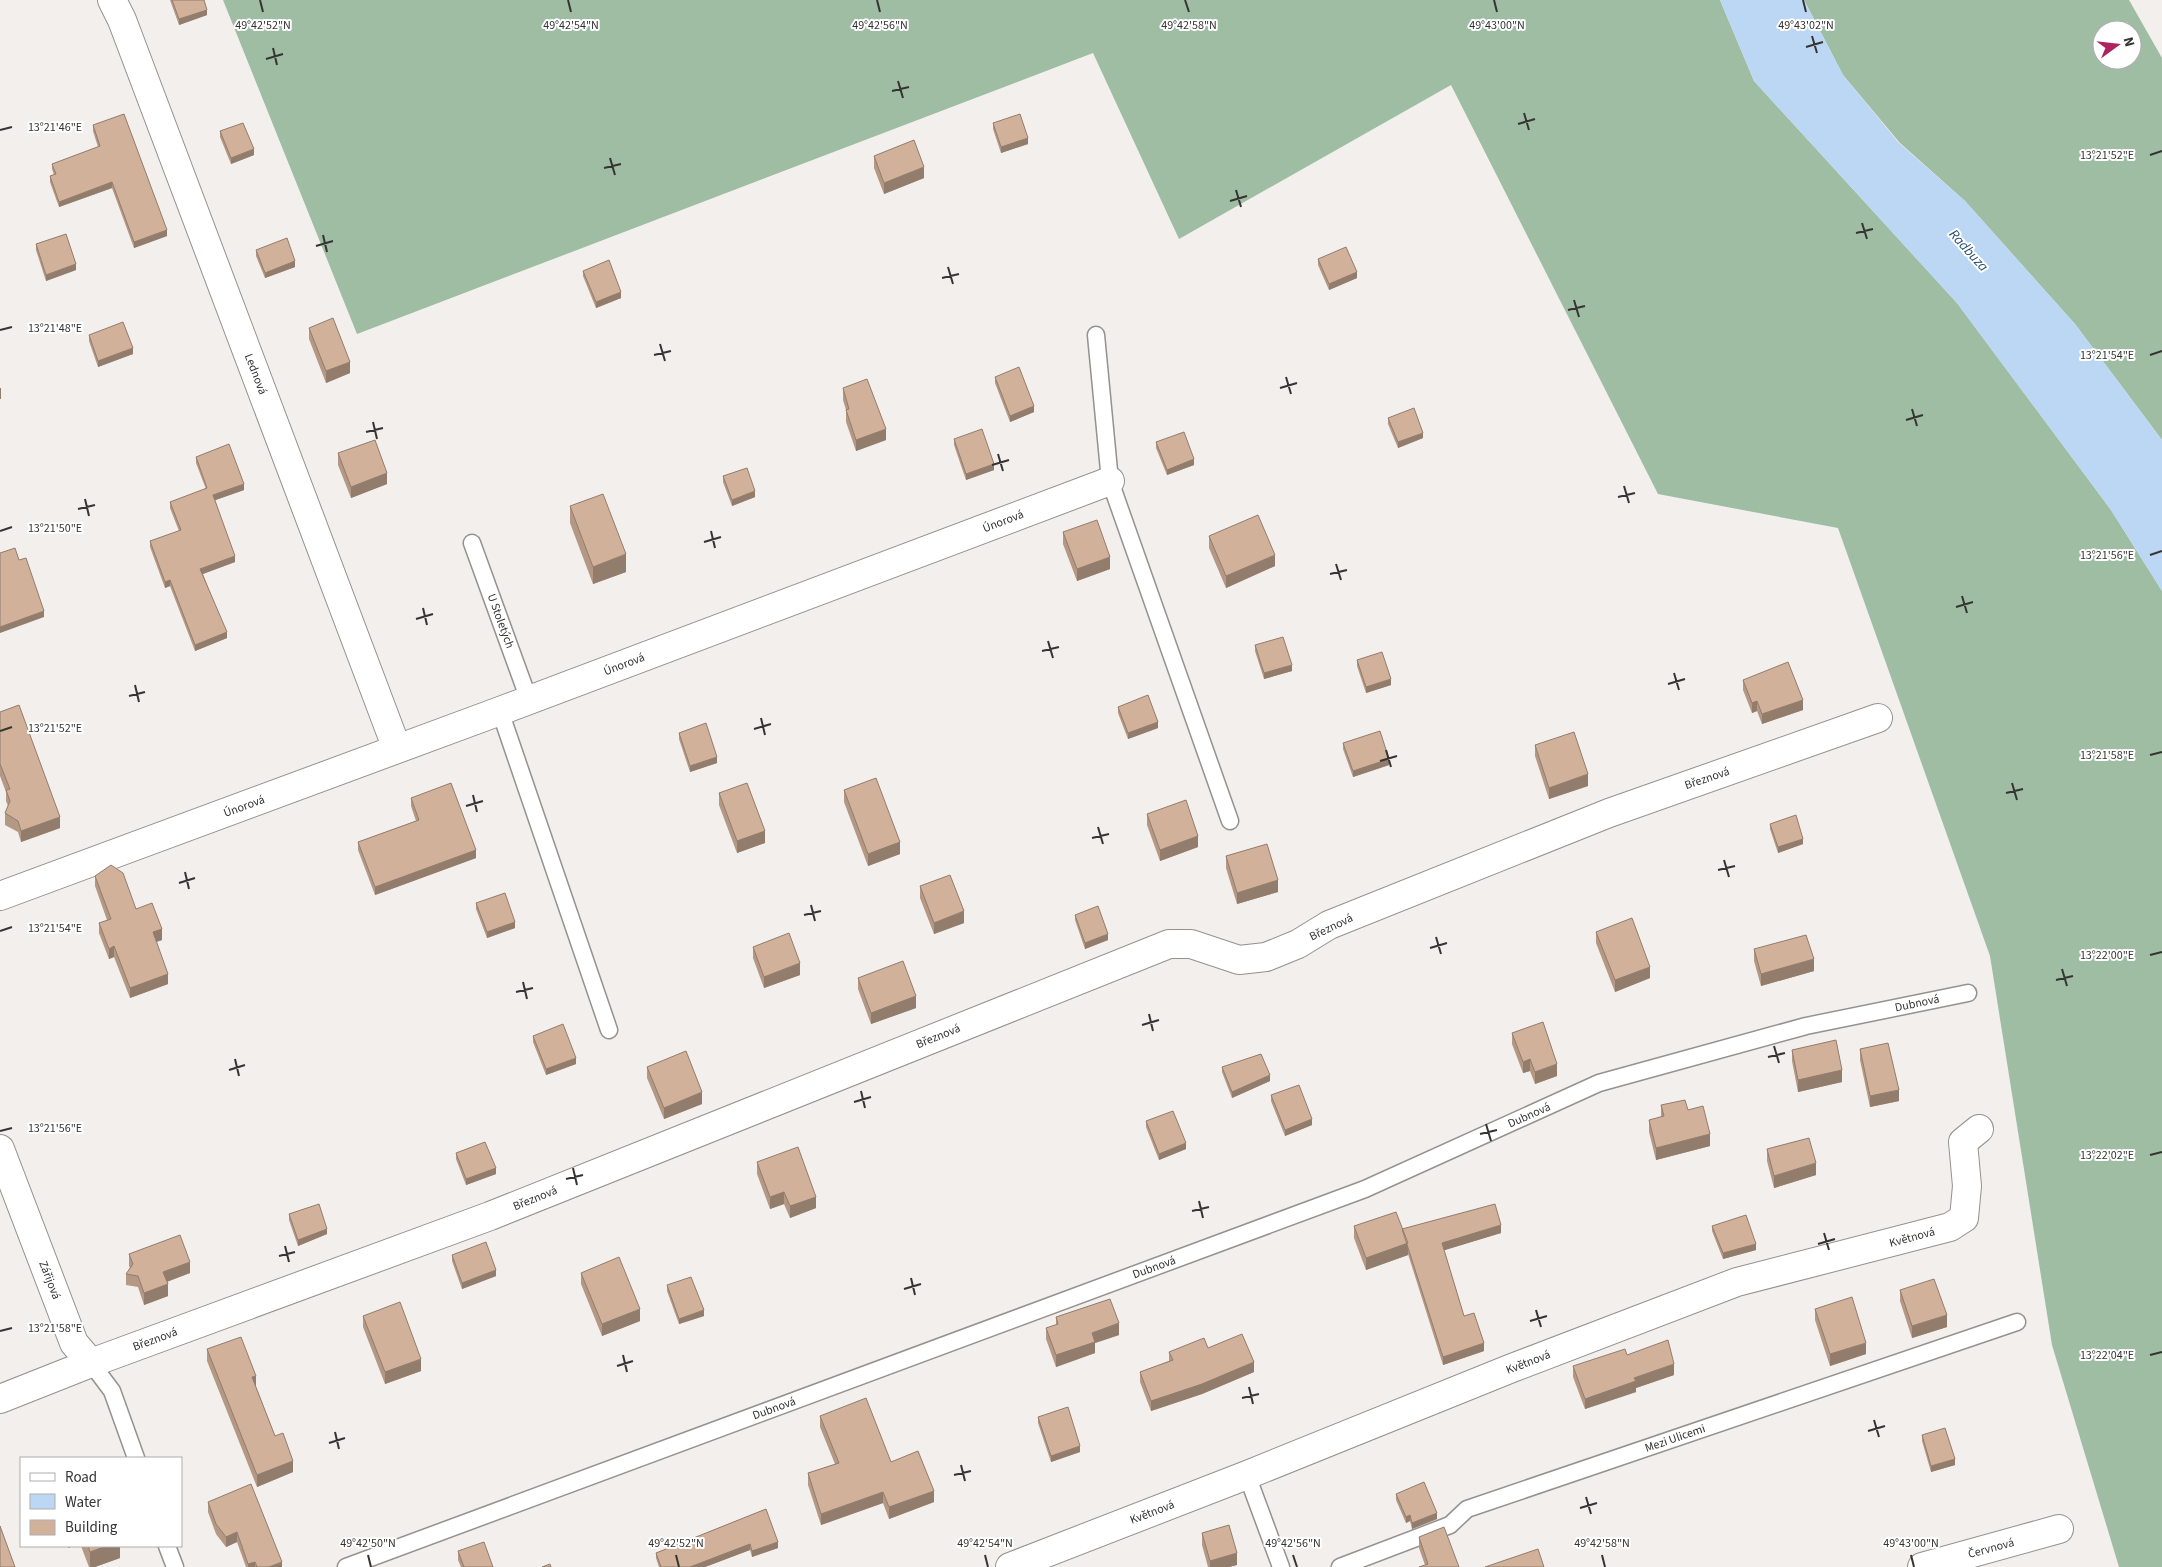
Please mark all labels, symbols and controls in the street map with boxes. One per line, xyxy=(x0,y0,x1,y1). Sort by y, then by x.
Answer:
text: 49°42'52"N xyxy=(235,17,291,34)
text: 49°42'54"N xyxy=(543,17,599,34)
text: 49°42'56"N xyxy=(852,17,908,34)
text: 49°42'58"N xyxy=(1161,17,1217,34)
text: 49°43'00"N xyxy=(1469,17,1525,34)
text: 49°43'02"N xyxy=(1778,17,1834,34)
north arrow xyxy=(2092,20,2142,70)
text: N xyxy=(2118,35,2139,49)
text: 13°21'46"E xyxy=(28,119,82,136)
text: 13°21'52"E xyxy=(2080,147,2134,164)
water label: Radbuza xyxy=(1944,225,1993,277)
text: 13°21'48"E xyxy=(28,320,82,337)
text: 13°21'54"E xyxy=(2080,347,2134,364)
street label: Lednová xyxy=(240,351,271,397)
street label: Únorová xyxy=(980,506,1026,537)
text: 13°21'50"E xyxy=(28,520,82,537)
text: 13°21'56"E xyxy=(2080,547,2134,564)
street label: U Stoletých xyxy=(483,591,518,651)
street label: Únorová xyxy=(601,649,647,680)
text: 13°21'52"E xyxy=(28,720,82,737)
text: 13°21'58"E xyxy=(2080,747,2134,764)
street label: Březnová xyxy=(1682,763,1732,794)
street label: Únorová xyxy=(221,791,267,822)
street label: Březnová xyxy=(1307,910,1356,945)
text: 13°21'54"E xyxy=(28,920,82,937)
text: 13°22'00"E xyxy=(2080,947,2134,964)
street label: Dubnová xyxy=(1893,990,1941,1016)
street label: Březnová xyxy=(913,1020,963,1053)
street label: Dubnová xyxy=(1505,1099,1553,1132)
text: 13°21'56"E xyxy=(28,1120,82,1137)
text: 13°22'02"E xyxy=(2080,1147,2134,1164)
street label: Březnová xyxy=(510,1182,560,1215)
street label: Květnová xyxy=(1887,1223,1937,1252)
street label: Dubnová xyxy=(1130,1252,1178,1283)
street label: Zářijová xyxy=(34,1258,65,1302)
text: 13°21'58"E xyxy=(28,1320,82,1337)
street label: Březnová xyxy=(130,1324,180,1355)
street label: Květnová xyxy=(1503,1346,1553,1379)
text: 13°22'04"E xyxy=(2080,1347,2134,1364)
street label: Dubnová xyxy=(750,1393,798,1424)
street label: Mezi Ulicemi xyxy=(1643,1420,1708,1457)
legend xyxy=(20,1457,182,1547)
text: Road xyxy=(65,1467,97,1488)
text: Water xyxy=(65,1492,102,1513)
street label: Květnová xyxy=(1127,1496,1177,1529)
text: Building xyxy=(65,1517,118,1538)
street label: Červnová xyxy=(1966,1534,2016,1563)
text: 49°42'50"N xyxy=(340,1535,396,1552)
text: 49°42'52"N xyxy=(648,1535,704,1552)
text: 49°42'54"N xyxy=(957,1535,1013,1552)
text: 49°42'56"N xyxy=(1265,1535,1321,1552)
text: 49°42'58"N xyxy=(1574,1535,1630,1552)
text: 49°43'00"N xyxy=(1883,1535,1939,1552)

